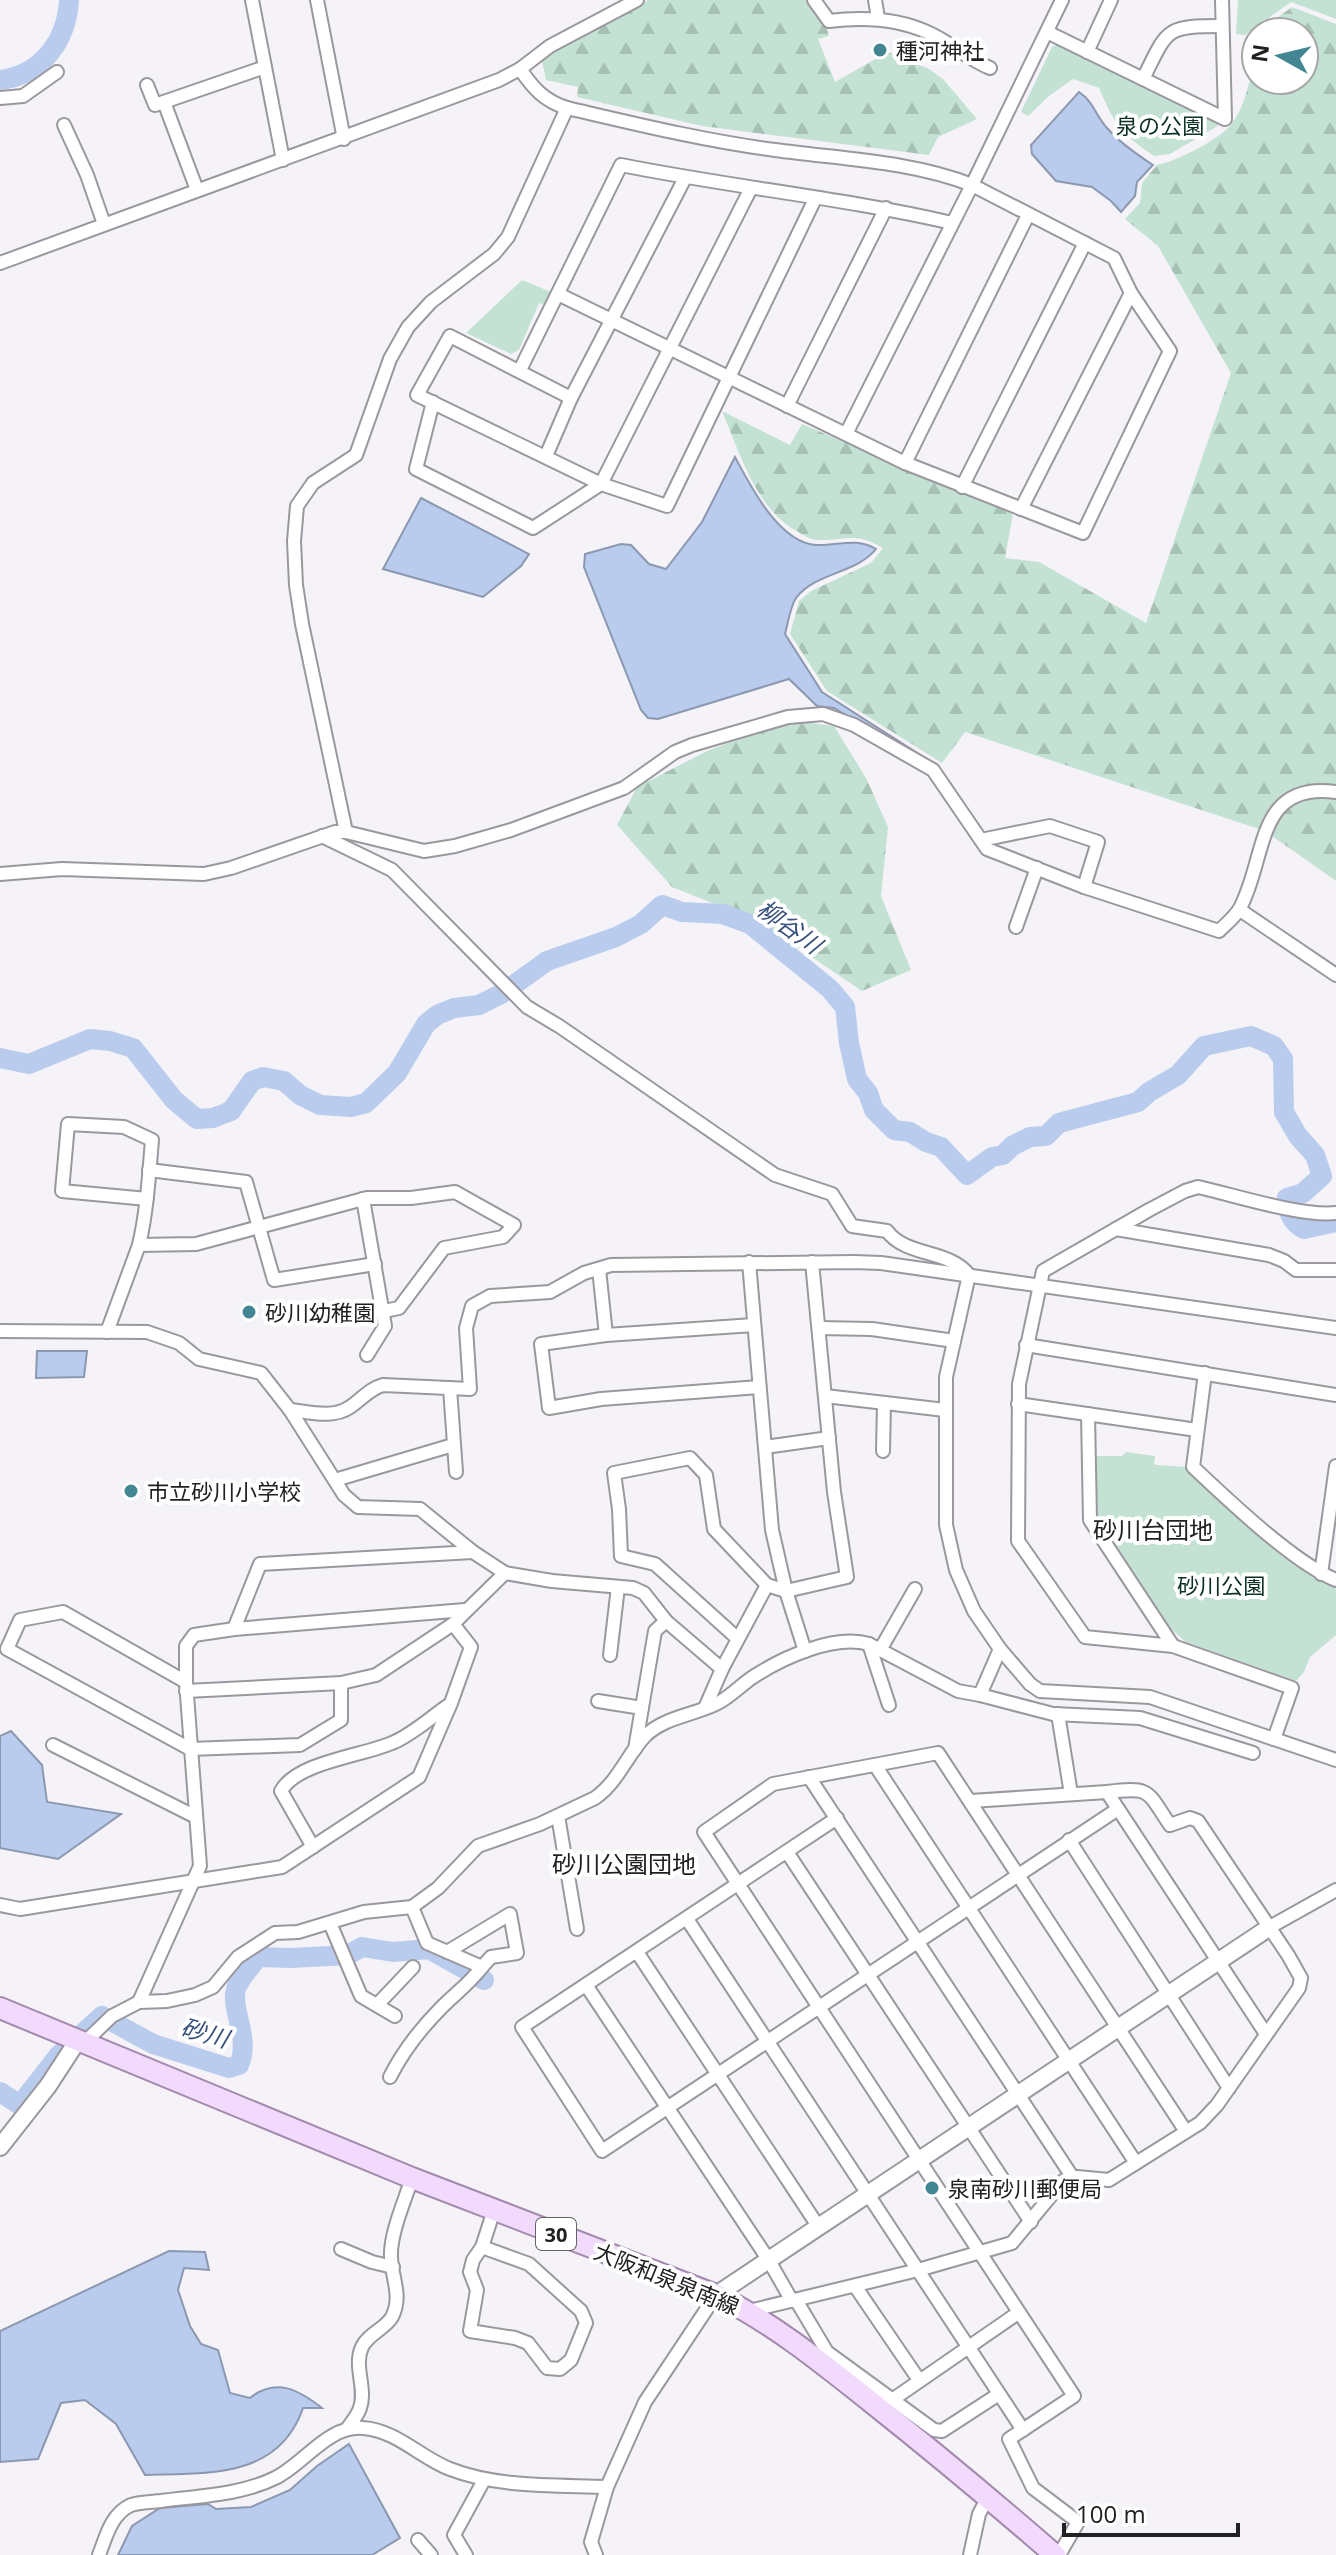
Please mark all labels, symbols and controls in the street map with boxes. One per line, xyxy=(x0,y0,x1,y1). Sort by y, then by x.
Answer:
north arrow xyxy=(1240,16,1320,96)
place label: 種河神社 xyxy=(896,35,984,65)
marker: 種河神社 xyxy=(871,41,889,59)
text: N xyxy=(1243,42,1275,64)
park label: 泉の公園 xyxy=(1116,110,1204,140)
water label: 柳谷川 xyxy=(751,891,831,962)
place label: 砂川幼稚園 xyxy=(265,1297,375,1327)
marker: 砂川幼稚園 xyxy=(240,1303,258,1321)
place label: 市立砂川小学校 xyxy=(147,1476,301,1506)
marker: 市立砂川小学校 xyxy=(122,1482,140,1500)
district label: 砂川台団地 xyxy=(1093,1513,1213,1546)
park label: 砂川公園 xyxy=(1177,1570,1265,1600)
district label: 砂川公園団地 xyxy=(552,1847,696,1880)
water label: 砂川 xyxy=(177,2010,236,2055)
place label: 泉南砂川郵便局 xyxy=(948,2173,1102,2203)
marker: 泉南砂川郵便局 xyxy=(923,2179,941,2197)
road number: 30 xyxy=(536,2218,576,2250)
street label: 大阪和泉泉南線 xyxy=(590,2235,744,2321)
scale bar xyxy=(1064,2487,1238,2537)
text: 100 m xyxy=(1076,2497,1146,2530)

